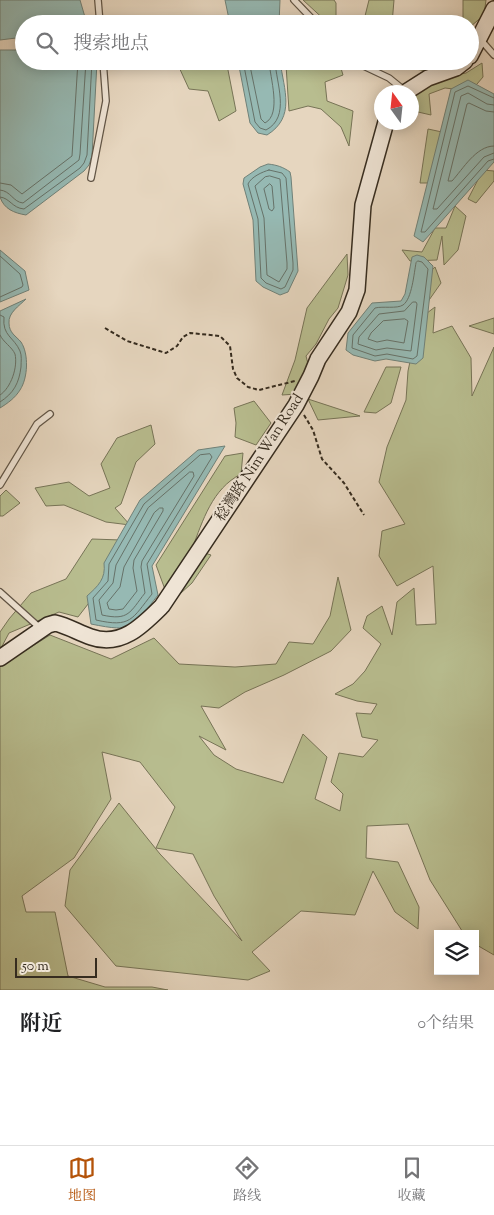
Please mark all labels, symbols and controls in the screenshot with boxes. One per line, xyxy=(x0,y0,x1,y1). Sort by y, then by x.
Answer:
search box xyxy=(15,15,479,70)
icon: search xyxy=(33,29,61,57)
text: 搜索地点 xyxy=(73,31,149,58)
north arrow xyxy=(374,85,419,130)
street label: 稔灣路 Nim Wan Road xyxy=(211,390,310,526)
map controls xyxy=(434,930,479,975)
button: layers xyxy=(434,930,479,975)
scale bar xyxy=(15,955,98,978)
text: 50 m xyxy=(22,957,49,977)
text: 附近 xyxy=(20,1010,62,1040)
text: 0个结果 xyxy=(418,1013,474,1036)
tab: 地图 xyxy=(68,1154,96,1207)
tab: 路线 xyxy=(233,1154,261,1207)
tab: 收藏 xyxy=(398,1154,426,1207)

